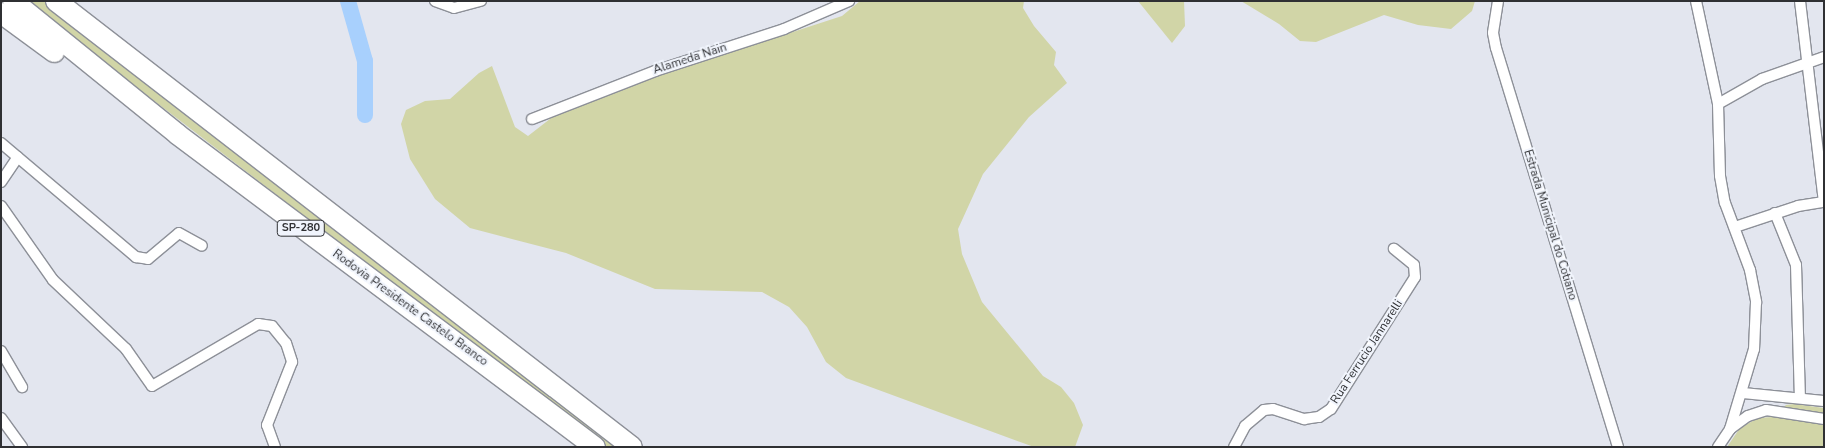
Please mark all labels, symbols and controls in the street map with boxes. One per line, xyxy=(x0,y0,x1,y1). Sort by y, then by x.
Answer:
street label: Alameda Nain xyxy=(651,40,729,78)
street label: Estrada Municipal do Cotiano xyxy=(1520,148,1580,302)
road number: SP-280 xyxy=(276,220,326,237)
street label: Rodovia Presidente Castelo Branco xyxy=(330,247,490,369)
street label: Rua Ferrucio Jannarelli xyxy=(1328,297,1406,407)

